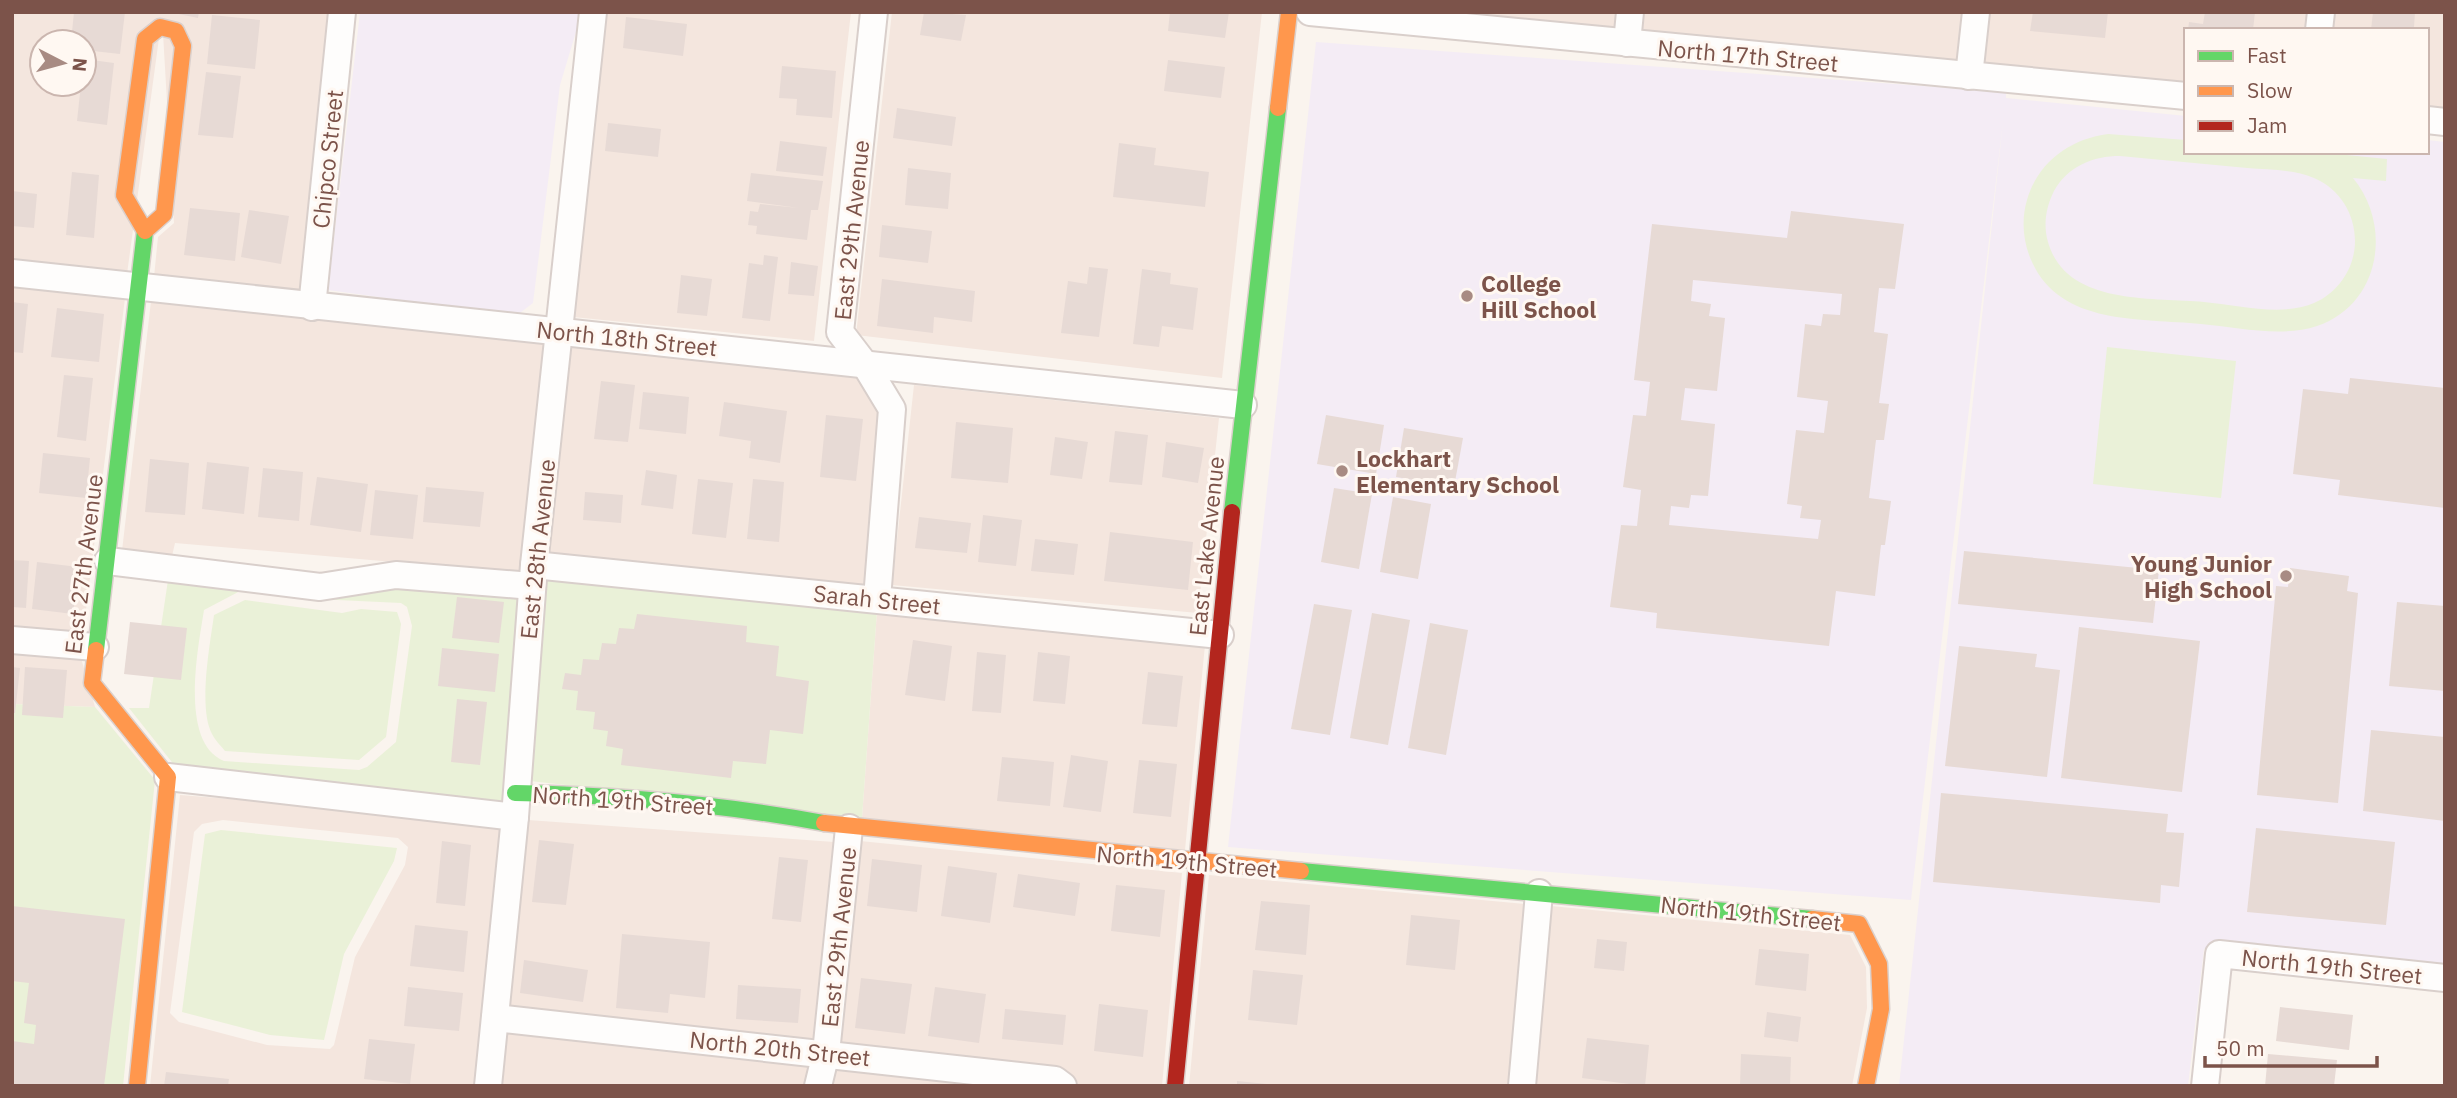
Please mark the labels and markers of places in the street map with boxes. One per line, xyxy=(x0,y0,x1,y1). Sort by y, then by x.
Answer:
place label: College Hill School xyxy=(1481,268,1596,324)
marker: College Hill School xyxy=(1459,288,1475,304)
place label: Lockhart Elementary School xyxy=(1356,443,1559,499)
marker: Lockhart Elementary School xyxy=(1334,463,1350,479)
place label: Young Junior High School xyxy=(2131,548,2272,604)
marker: Young Junior High School xyxy=(2278,568,2294,584)

